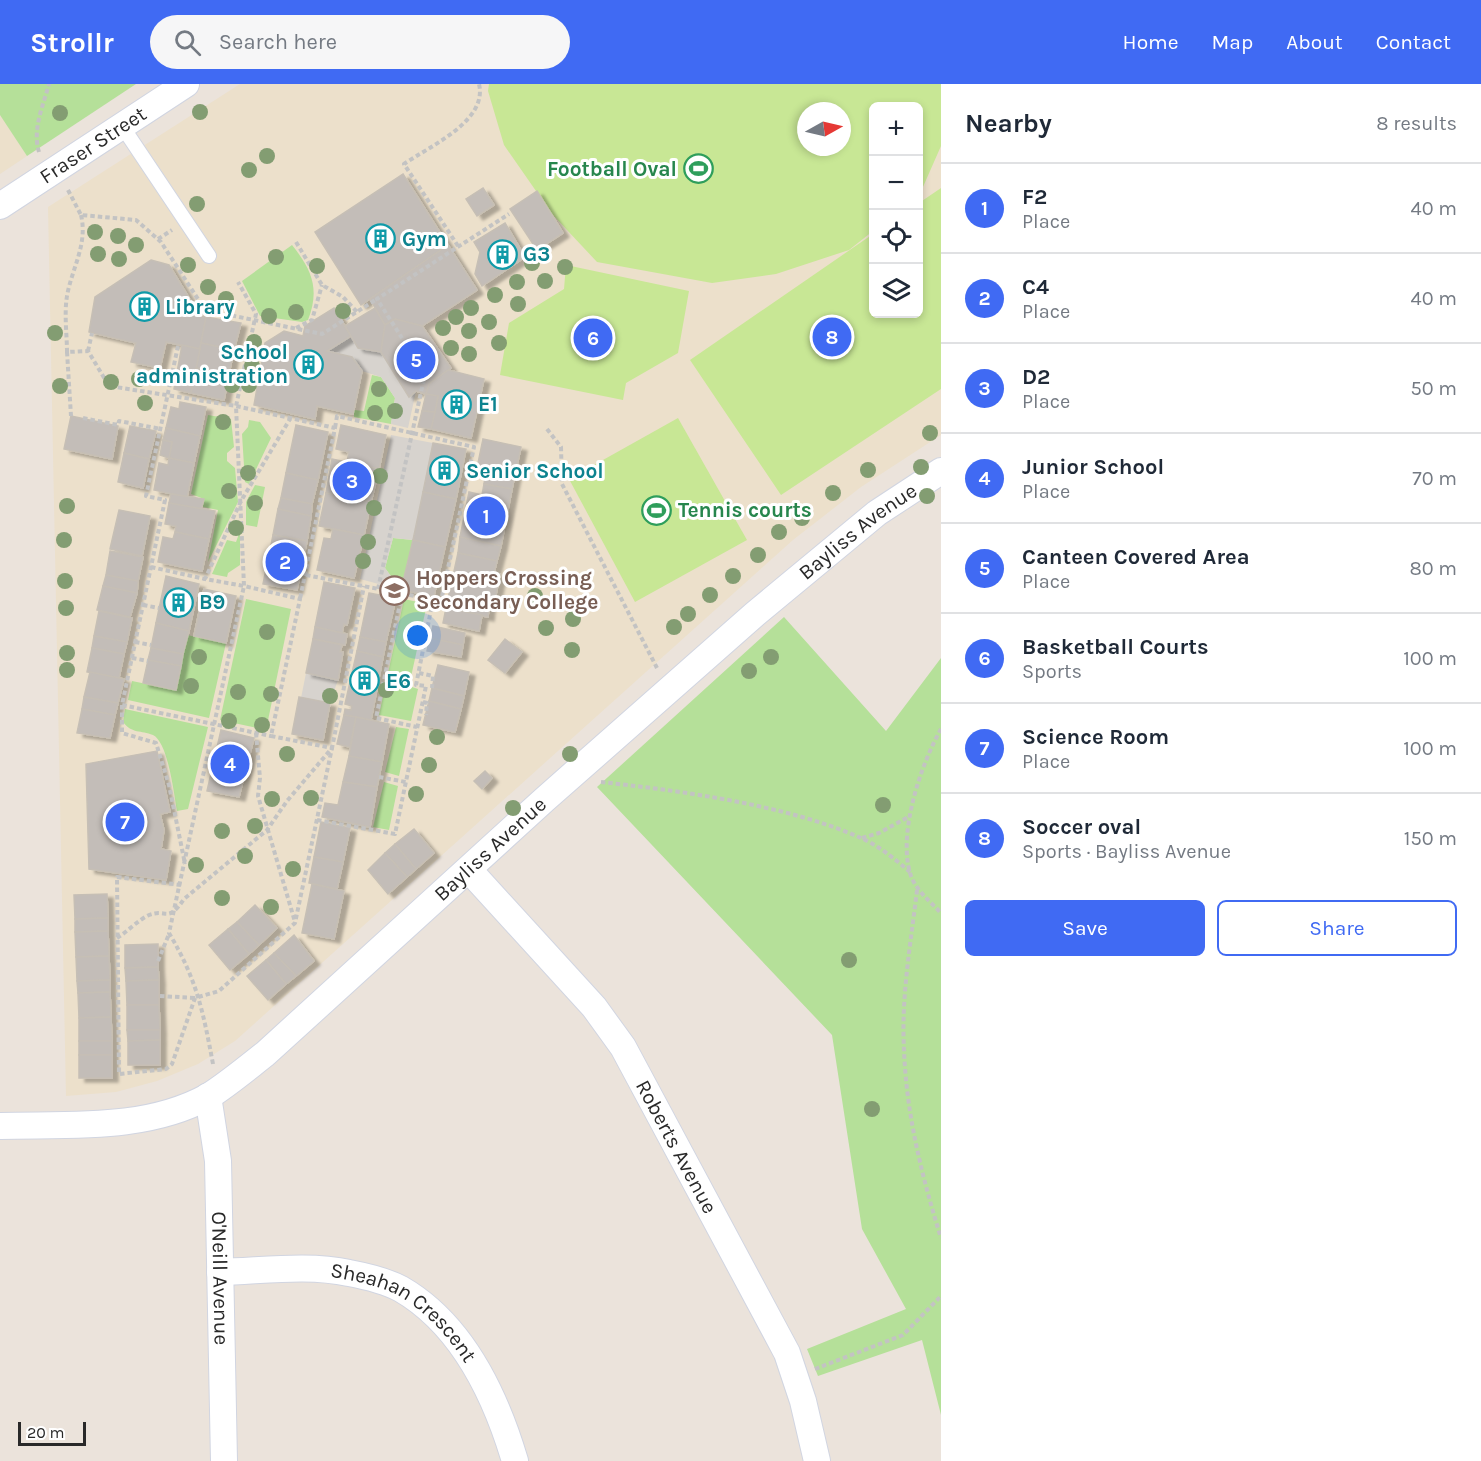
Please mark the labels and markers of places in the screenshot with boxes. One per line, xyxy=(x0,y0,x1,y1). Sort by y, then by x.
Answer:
sports icon: Football Oval xyxy=(682,153,714,185)
place label: Football Oval xyxy=(547,157,677,181)
building icon: Gym xyxy=(365,223,397,255)
place label: Gym xyxy=(402,227,447,251)
building icon: G3 xyxy=(486,238,518,270)
place label: G3 xyxy=(523,242,550,266)
building icon: Library xyxy=(128,291,160,323)
place label: Library xyxy=(165,295,235,319)
pin: 8 xyxy=(812,314,852,360)
pin: 6 xyxy=(574,316,612,360)
pin: 5 xyxy=(396,338,436,382)
place label: School administration xyxy=(136,340,288,388)
building icon: School administration xyxy=(293,348,325,380)
building icon: E1 xyxy=(441,388,473,420)
place label: E1 xyxy=(478,392,498,416)
building icon: Senior School xyxy=(429,455,461,487)
pin: 3 xyxy=(332,458,372,504)
place label: Senior School xyxy=(466,459,604,483)
pin: 1 xyxy=(466,494,506,538)
sports icon: Tennis courts xyxy=(641,494,673,526)
place label: Tennis courts xyxy=(678,498,812,522)
pin: 2 xyxy=(266,540,304,584)
place label: Hoppers Crossing Secondary College xyxy=(416,566,598,614)
school or university icon: Hoppers Crossing Secondary College xyxy=(379,574,411,606)
building icon: B9 xyxy=(162,586,194,618)
place label: B9 xyxy=(199,590,225,614)
building icon: E6 xyxy=(349,665,381,697)
place label: E6 xyxy=(386,669,411,693)
pin: 4 xyxy=(210,742,250,786)
pin: 7 xyxy=(106,800,144,844)

